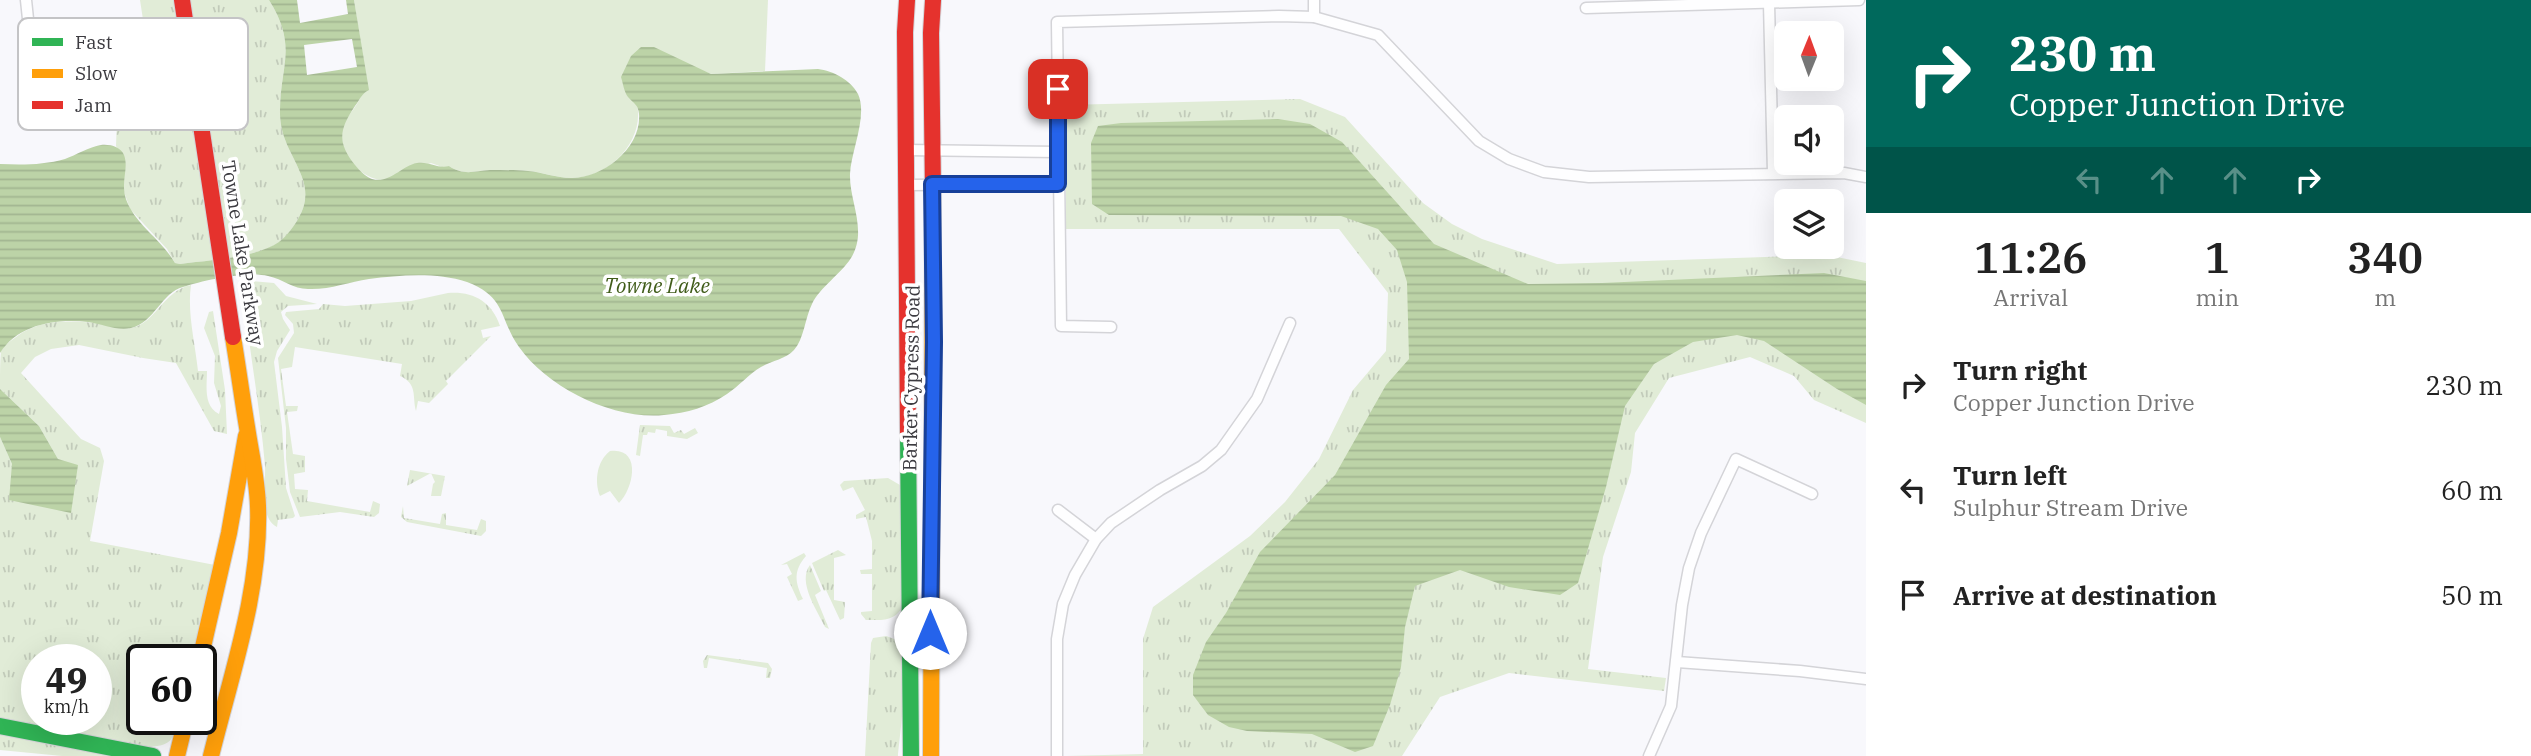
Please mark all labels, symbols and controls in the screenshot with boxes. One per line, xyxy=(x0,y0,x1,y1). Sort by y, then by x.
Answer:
legend xyxy=(18,18,248,130)
north arrow xyxy=(1774,21,1844,91)
map controls xyxy=(1774,21,1844,259)
text: 230 m xyxy=(2009,21,2156,84)
icon: right xyxy=(1894,28,1985,119)
text: Fast xyxy=(75,30,113,54)
pin xyxy=(1028,59,1088,119)
text: Slow xyxy=(75,61,117,85)
icon: arrive xyxy=(1039,70,1077,108)
text: Copper Junction Drive xyxy=(2009,83,2345,125)
text: Jam xyxy=(75,93,112,117)
button: sound xyxy=(1774,105,1844,175)
street label: Towne Lake Parkway xyxy=(217,159,270,348)
icon: left xyxy=(2070,161,2108,199)
icon: ahead xyxy=(2143,161,2181,199)
icon: ahead xyxy=(2216,161,2254,199)
icon: right xyxy=(2289,161,2327,199)
button: layers xyxy=(1774,189,1844,259)
text: 11:26 xyxy=(1974,230,2087,285)
text: 1 xyxy=(2205,230,2230,285)
text: 340 xyxy=(2347,230,2423,285)
water label: Towne Lake xyxy=(604,271,711,299)
text: Arrival xyxy=(1993,282,2068,312)
text: min xyxy=(2195,282,2239,312)
text: m xyxy=(2374,282,2396,312)
street label: Barker Cypress Road xyxy=(897,285,925,471)
text: Turn right xyxy=(1953,353,2087,387)
icon: right xyxy=(1894,366,1932,404)
text: 230 m xyxy=(2425,368,2503,402)
text: Copper Junction Drive xyxy=(1953,387,2195,417)
text: Turn left xyxy=(1953,458,2067,492)
icon: left xyxy=(1894,471,1932,509)
text: 60 m xyxy=(2441,473,2503,507)
text: Sulphur Stream Drive xyxy=(1953,492,2188,522)
icon: arrive xyxy=(1894,576,1932,614)
text: Arrive at destination xyxy=(1953,578,2217,612)
text: 50 m xyxy=(2441,578,2503,612)
position arrow xyxy=(893,596,967,670)
speed limit sign: 60 xyxy=(126,644,217,735)
text: 49 xyxy=(45,657,88,703)
text: km/h xyxy=(44,695,89,718)

